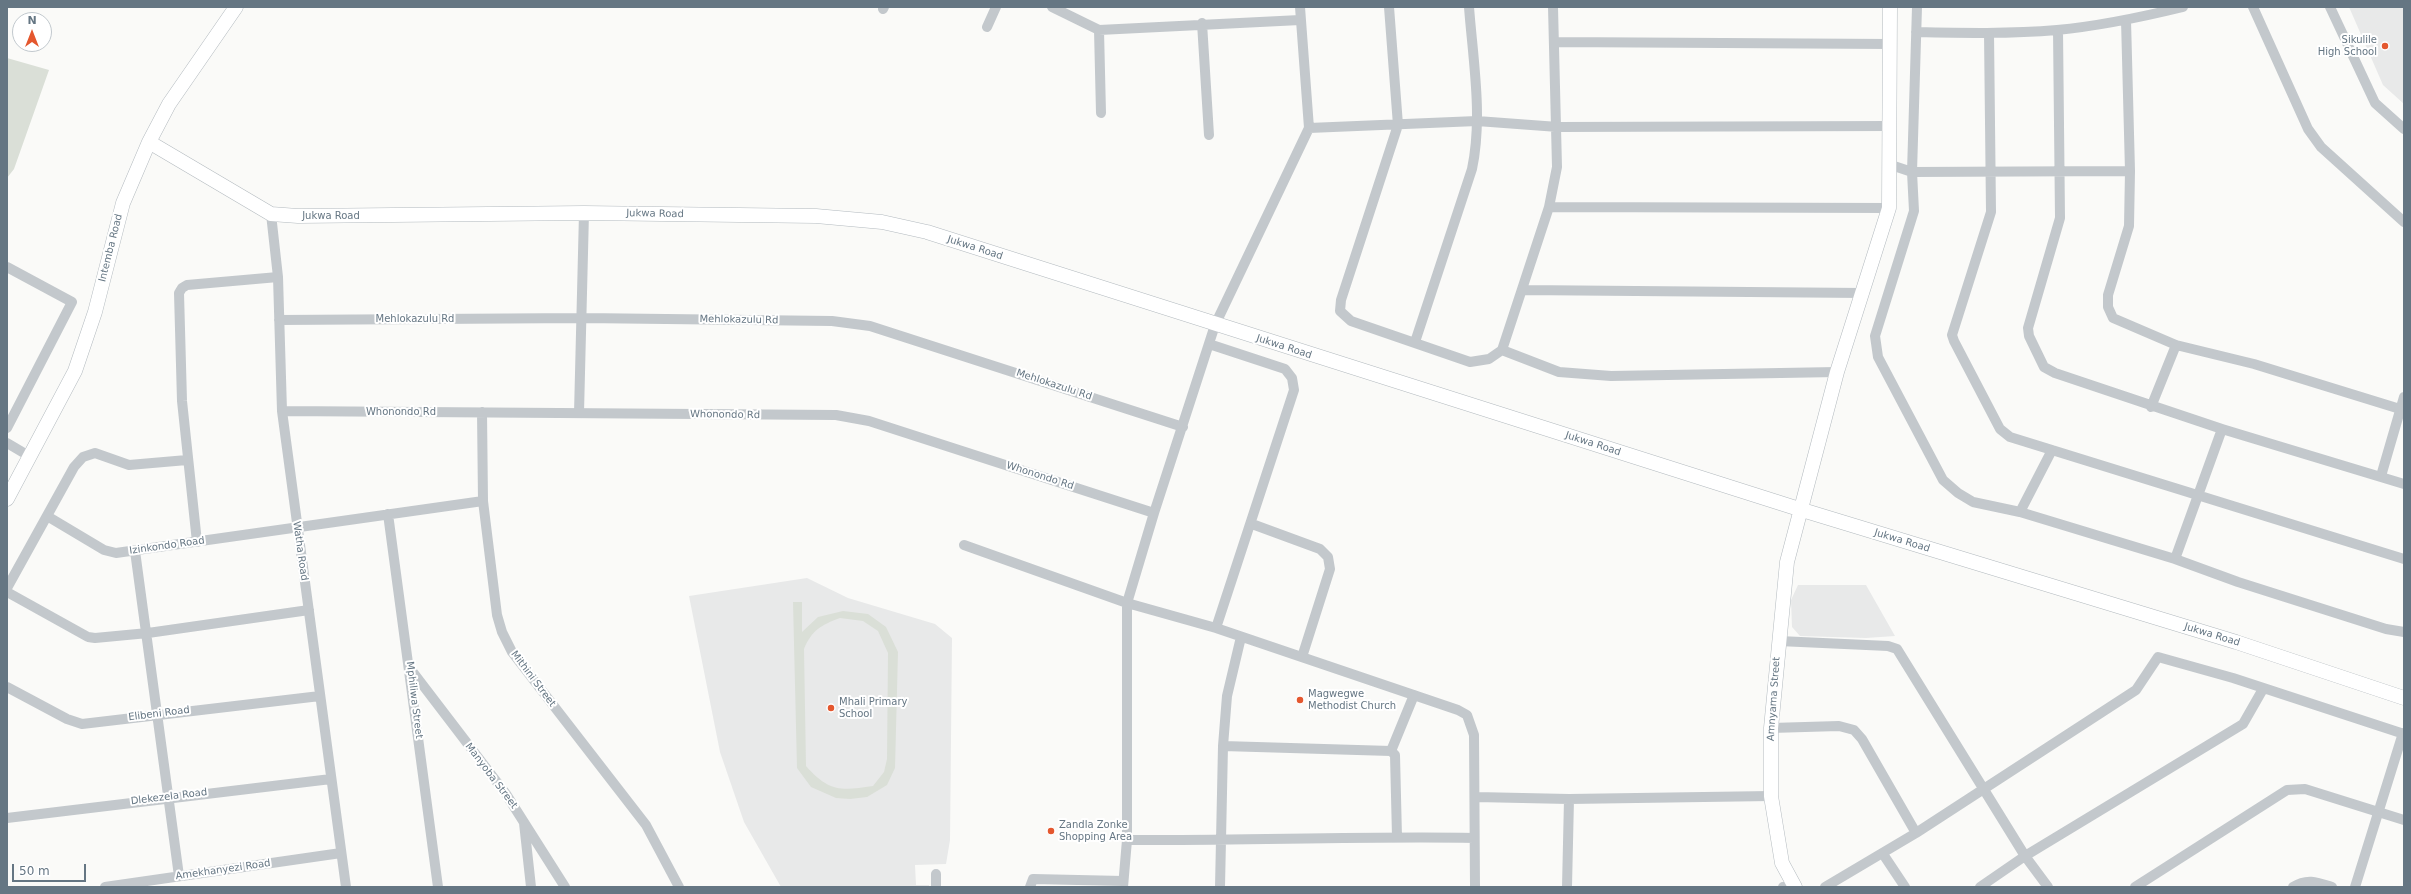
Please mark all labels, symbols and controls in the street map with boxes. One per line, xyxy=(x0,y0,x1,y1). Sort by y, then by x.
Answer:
north arrow xyxy=(12,12,52,52)
text: N xyxy=(27,14,37,27)
place label: Sikulile High School xyxy=(2318,34,2377,58)
marker: Sikulile High School xyxy=(2380,41,2390,51)
street label: Jukwa Road xyxy=(626,207,684,221)
street label: Jukwa Road xyxy=(302,210,360,222)
street label: Intemba Road xyxy=(97,213,125,283)
street label: Jukwa Road xyxy=(946,233,1004,263)
street label: Mehlokazulu Rd xyxy=(376,313,454,325)
street label: Mehlokazulu Rd xyxy=(699,313,779,327)
street label: Jukwa Road xyxy=(1255,332,1313,362)
street label: Mehlokazulu Rd xyxy=(1015,367,1093,403)
street label: Whonondo Rd xyxy=(366,406,436,418)
street label: Whonondo Rd xyxy=(690,408,760,422)
street label: Jukwa Road xyxy=(1564,429,1622,459)
street label: Whonondo Rd xyxy=(1005,459,1075,493)
street label: Watha Road xyxy=(290,520,310,582)
street label: Jukwa Road xyxy=(1873,527,1931,555)
street label: Izinkondo Road xyxy=(129,535,205,557)
street label: Jukwa Road xyxy=(2183,621,2241,649)
street label: Mithini Street xyxy=(508,649,558,709)
street label: Amnyama Street xyxy=(1765,656,1783,742)
street label: Mphiliwa Street xyxy=(403,661,425,739)
place label: Magwegwe Methodist Church xyxy=(1308,688,1396,712)
marker: Magwegwe Methodist Church xyxy=(1295,695,1305,705)
place label: Mhali Primary School xyxy=(839,696,907,720)
marker: Mhali Primary School xyxy=(826,703,836,713)
street label: Elibeni Road xyxy=(128,704,190,724)
street label: Manyoba Street xyxy=(462,741,520,811)
street label: Dlekezela Road xyxy=(130,786,208,808)
place label: Zandla Zonke Shopping Area xyxy=(1059,819,1132,842)
marker: Zandla Zonke Shopping Area xyxy=(1046,826,1056,836)
scale bar xyxy=(14,856,88,882)
street label: Amekhanyezi Road xyxy=(175,857,271,883)
text: 50 m xyxy=(19,864,50,878)

